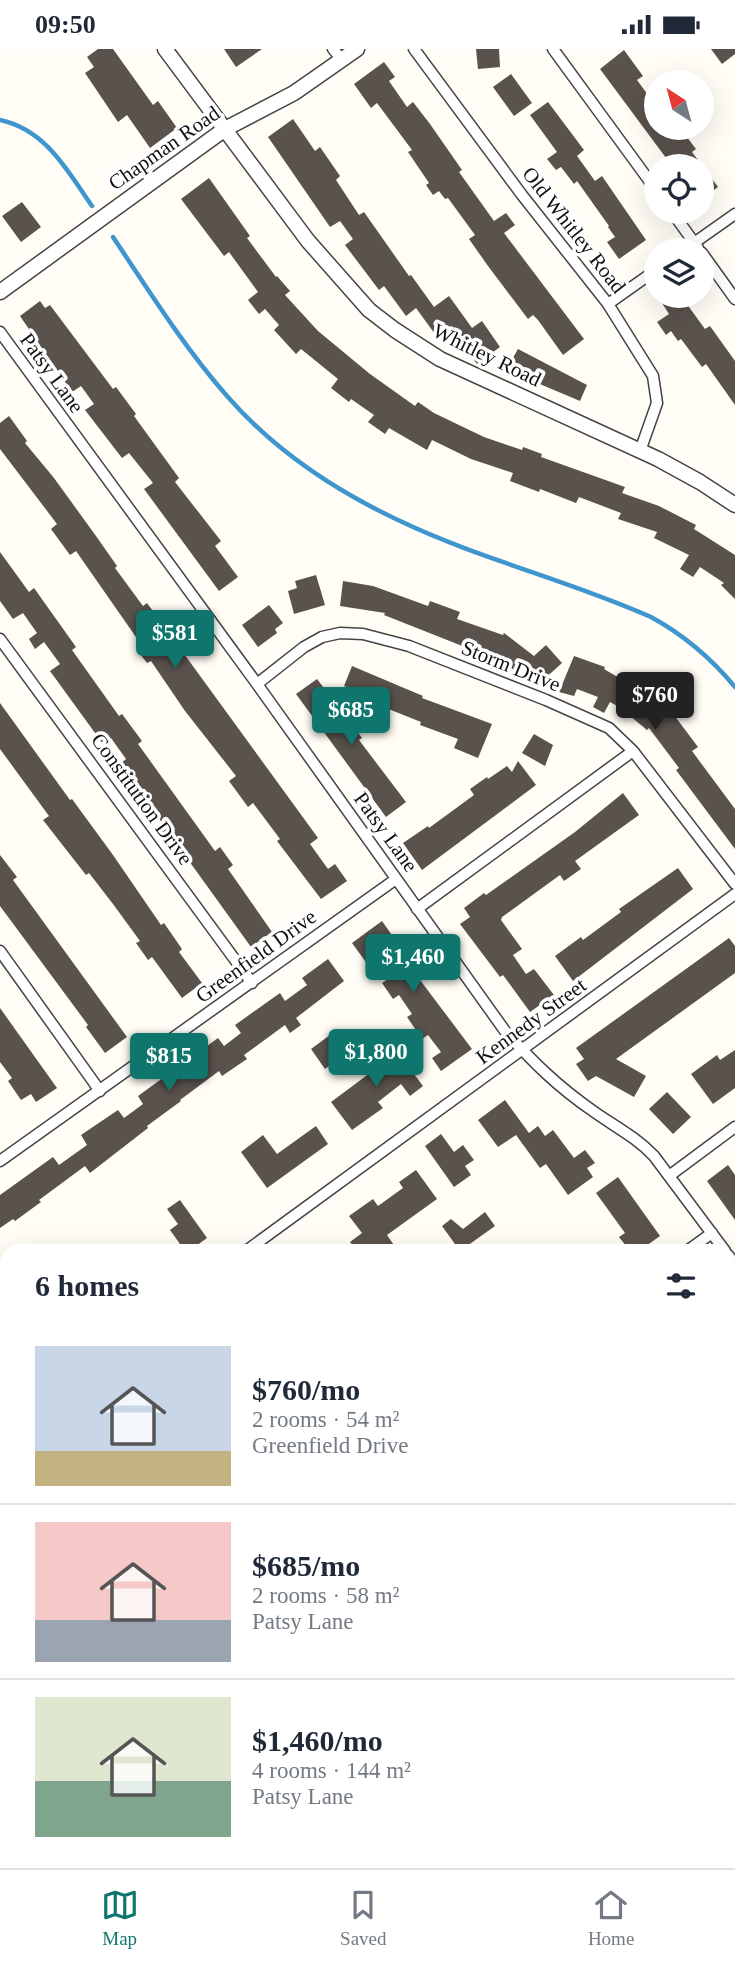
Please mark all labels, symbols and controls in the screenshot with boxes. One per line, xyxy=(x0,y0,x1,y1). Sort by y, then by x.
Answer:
text: 09:50 xyxy=(35,10,96,39)
north arrow xyxy=(644,70,714,140)
map controls xyxy=(644,70,714,308)
street label: Chapman Road xyxy=(104,101,225,195)
button: locate xyxy=(644,154,714,224)
street label: Old Whitley Road xyxy=(517,162,631,298)
button: layers xyxy=(644,238,714,308)
street label: Whitley Road xyxy=(429,319,545,392)
street label: Patsy Lane xyxy=(15,328,89,418)
pin: $581 xyxy=(134,611,216,670)
text: $581 xyxy=(152,620,198,645)
street label: Storm Drive xyxy=(458,635,564,697)
pin: $760 xyxy=(614,673,696,732)
text: $760 xyxy=(632,682,678,707)
pin: $685 xyxy=(310,687,392,747)
text: $685 xyxy=(328,697,374,722)
street label: Constitution Drive xyxy=(86,728,198,870)
street label: Patsy Lane xyxy=(349,787,423,877)
street label: Greenfield Drive xyxy=(191,904,321,1008)
pin: $1,460 xyxy=(356,935,470,994)
text: $1,460 xyxy=(381,944,445,969)
street label: Kennedy Street xyxy=(471,973,591,1069)
pin: $1,800 xyxy=(319,1030,433,1089)
pin: $815 xyxy=(128,1033,210,1093)
text: $1,800 xyxy=(344,1039,408,1064)
text: $815 xyxy=(146,1043,192,1068)
icon: filters xyxy=(662,1267,700,1305)
text: 6 homes xyxy=(35,1269,139,1302)
text: $760/mo xyxy=(252,1373,360,1406)
icon: home xyxy=(91,1374,175,1458)
text: 2 rooms · 54 m² xyxy=(252,1407,399,1432)
text: Greenfield Drive xyxy=(252,1433,408,1458)
text: $685/mo xyxy=(252,1549,360,1582)
icon: home xyxy=(91,1550,175,1634)
text: 2 rooms · 58 m² xyxy=(252,1583,399,1608)
text: Patsy Lane xyxy=(252,1609,354,1634)
text: $1,460/mo xyxy=(252,1724,383,1757)
icon: home xyxy=(91,1725,175,1809)
text: 4 rooms · 144 m² xyxy=(252,1758,411,1783)
text: Patsy Lane xyxy=(252,1784,354,1809)
tab: Map xyxy=(101,1886,139,1950)
tab: Saved xyxy=(340,1886,387,1950)
tab: Home xyxy=(588,1886,634,1950)

